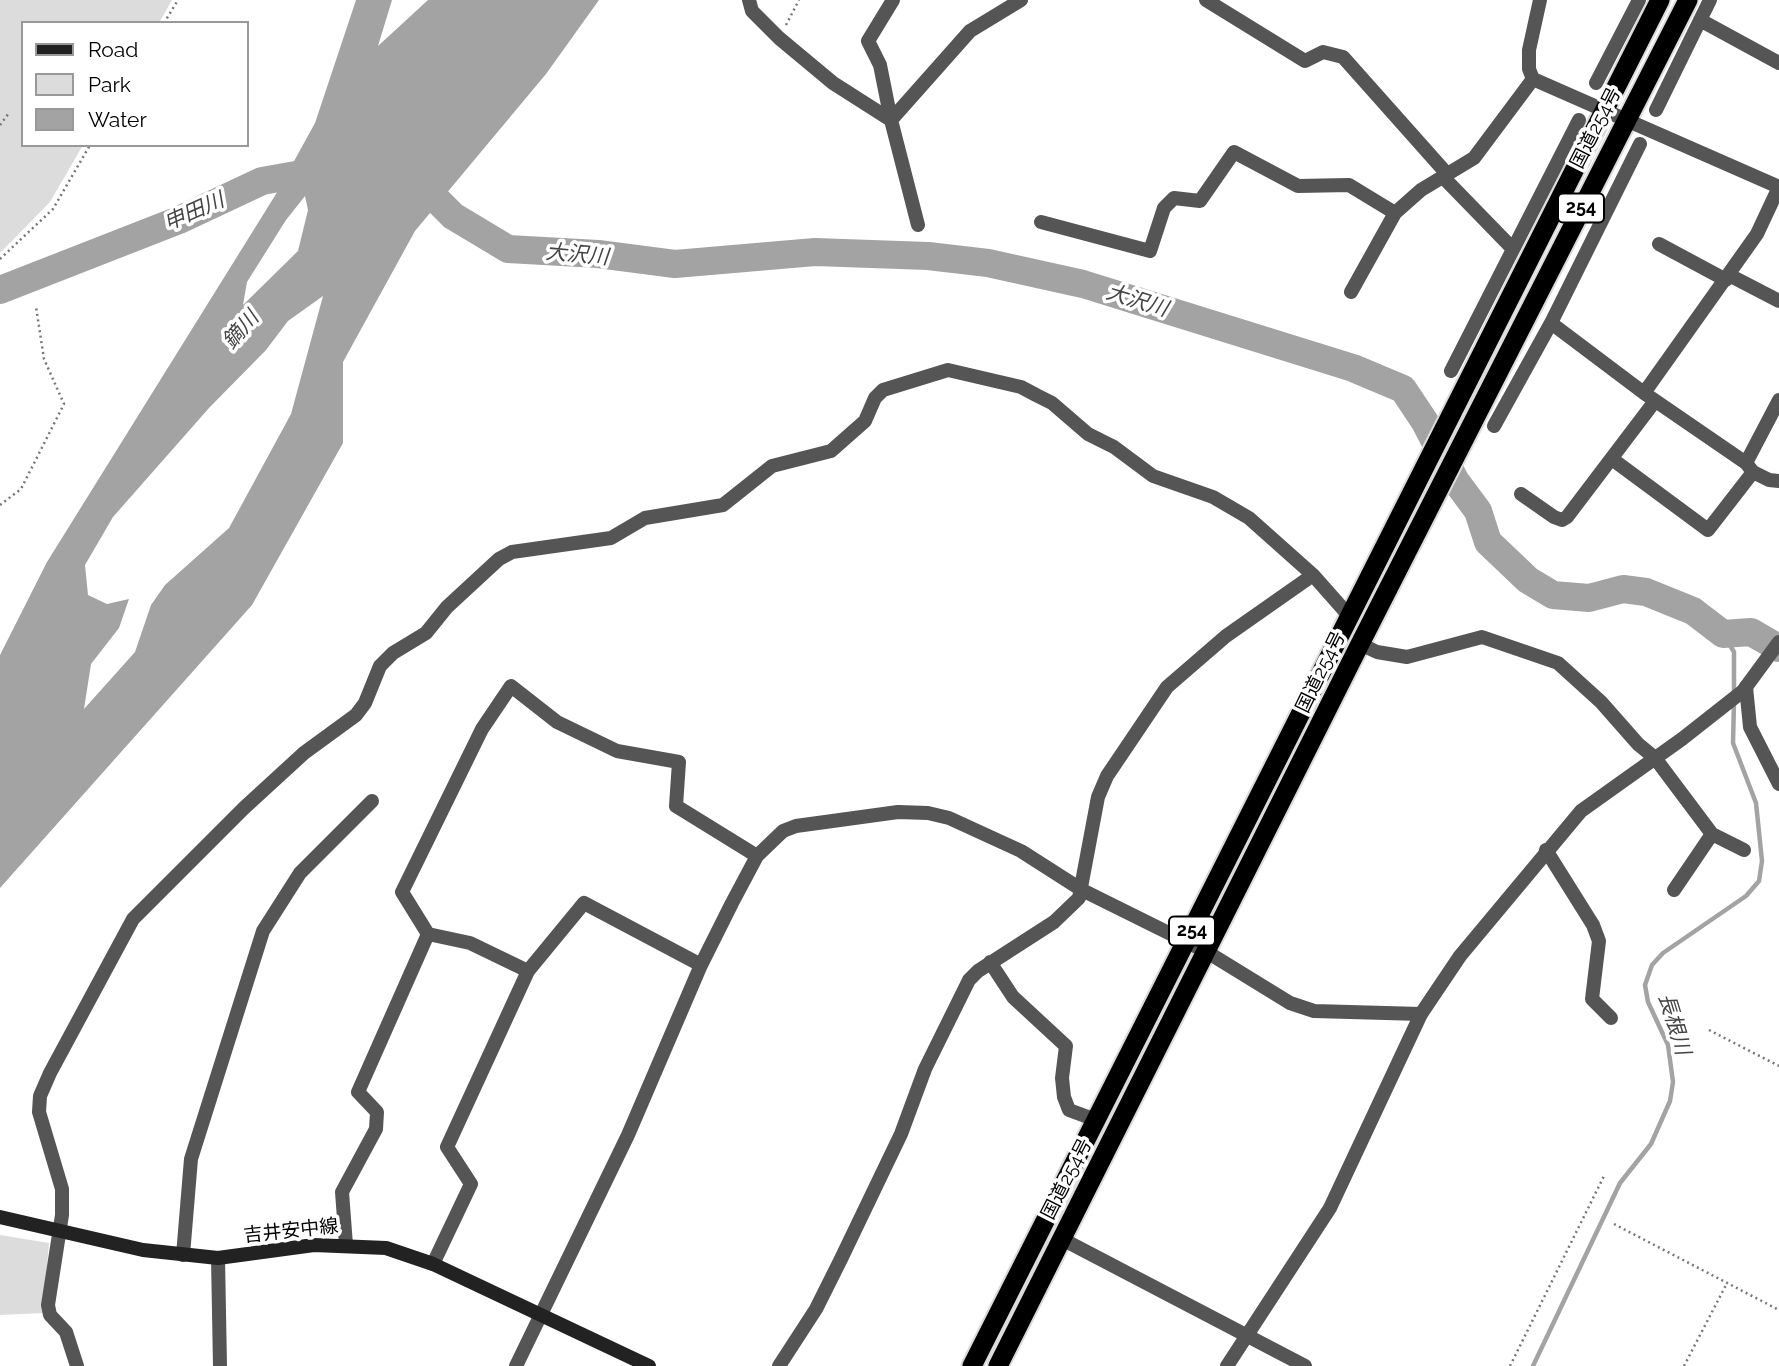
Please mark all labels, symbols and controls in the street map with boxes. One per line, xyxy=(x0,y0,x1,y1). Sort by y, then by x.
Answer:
legend xyxy=(21,21,248,147)
text: Road xyxy=(88,37,138,62)
text: Park xyxy=(88,72,131,97)
street label: 国道254号 xyxy=(1566,84,1626,172)
text: Water xyxy=(88,107,147,132)
water label: 申田川 xyxy=(160,188,228,236)
road number: 254 xyxy=(1558,194,1604,223)
water label: 大沢川 xyxy=(545,240,609,270)
water label: 大沢川 xyxy=(1103,280,1171,322)
water label: 鏑川 xyxy=(218,306,264,354)
street label: 国道254号 xyxy=(1292,628,1350,716)
road number: 254 xyxy=(1169,916,1215,946)
water label: 長根川 xyxy=(1653,990,1695,1058)
street label: 国道254号 xyxy=(1037,1135,1097,1223)
street label: 吉井安中線 xyxy=(243,1215,339,1247)

